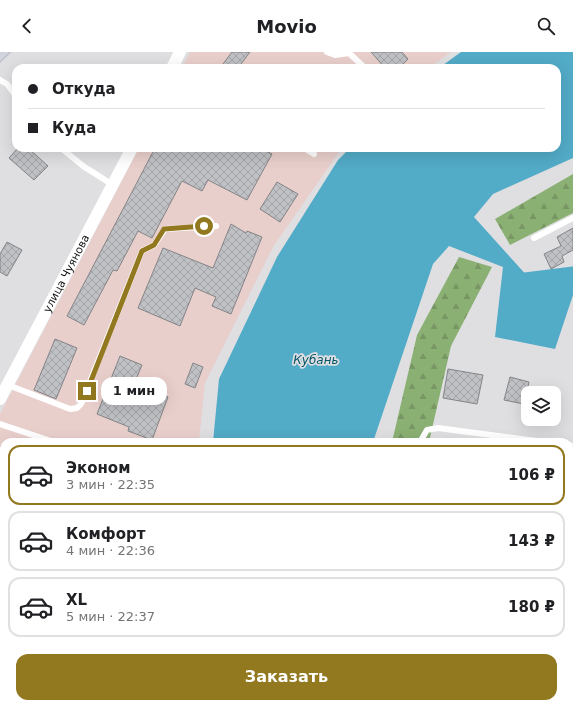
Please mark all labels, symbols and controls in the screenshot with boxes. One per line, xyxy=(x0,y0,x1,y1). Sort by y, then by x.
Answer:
icon: back xyxy=(16,15,38,37)
icon: search xyxy=(535,15,557,37)
text: Movio xyxy=(256,16,317,37)
text: Откуда xyxy=(52,80,116,98)
text: Куда xyxy=(52,119,96,137)
route start xyxy=(195,217,213,235)
street label: улица Чуянова xyxy=(40,232,92,315)
water label: Кубань xyxy=(293,353,339,367)
callout: 1 мин xyxy=(101,377,167,405)
route end xyxy=(78,382,96,400)
text: 1 мин xyxy=(113,383,155,398)
map controls xyxy=(521,386,561,426)
button: layers xyxy=(521,386,561,426)
icon: car xyxy=(18,457,54,493)
text: Эконом xyxy=(66,459,130,477)
text: 106 ₽ xyxy=(508,466,555,484)
text: 3 мин · 22:35 xyxy=(66,477,155,492)
icon: car xyxy=(18,523,54,559)
text: Комфорт xyxy=(66,525,145,543)
text: 143 ₽ xyxy=(508,532,555,550)
text: 4 мин · 22:36 xyxy=(66,543,155,558)
icon: car xyxy=(18,589,54,625)
text: XL xyxy=(66,591,87,609)
text: 180 ₽ xyxy=(508,598,555,616)
text: 5 мин · 22:37 xyxy=(66,609,155,624)
button: Заказать xyxy=(16,654,557,700)

